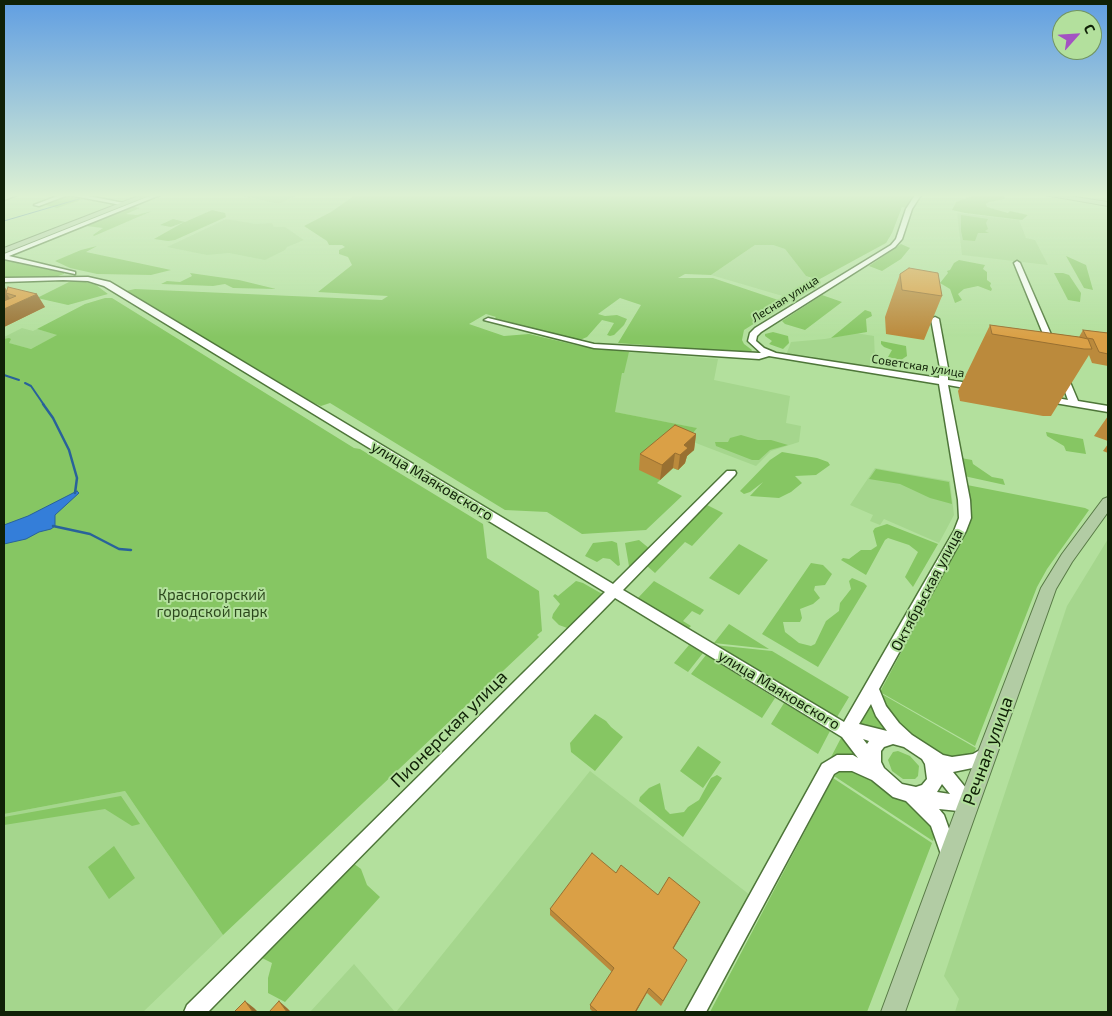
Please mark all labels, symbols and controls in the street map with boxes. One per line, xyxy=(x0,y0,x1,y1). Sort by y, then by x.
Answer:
north arrow xyxy=(1052,10,1102,60)
text: С xyxy=(1081,21,1099,36)
street label: Лесная улица xyxy=(749,273,821,325)
street label: Советская улица xyxy=(870,352,966,380)
street label: улица Маяковского xyxy=(368,438,496,524)
street label: Октябрьская улица xyxy=(887,526,967,654)
park label: Красногорский городской парк xyxy=(157,586,267,621)
street label: улица Маяковского xyxy=(715,647,843,733)
street label: Пионерская улица xyxy=(386,666,512,792)
street label: Речная улица xyxy=(958,694,1018,808)

